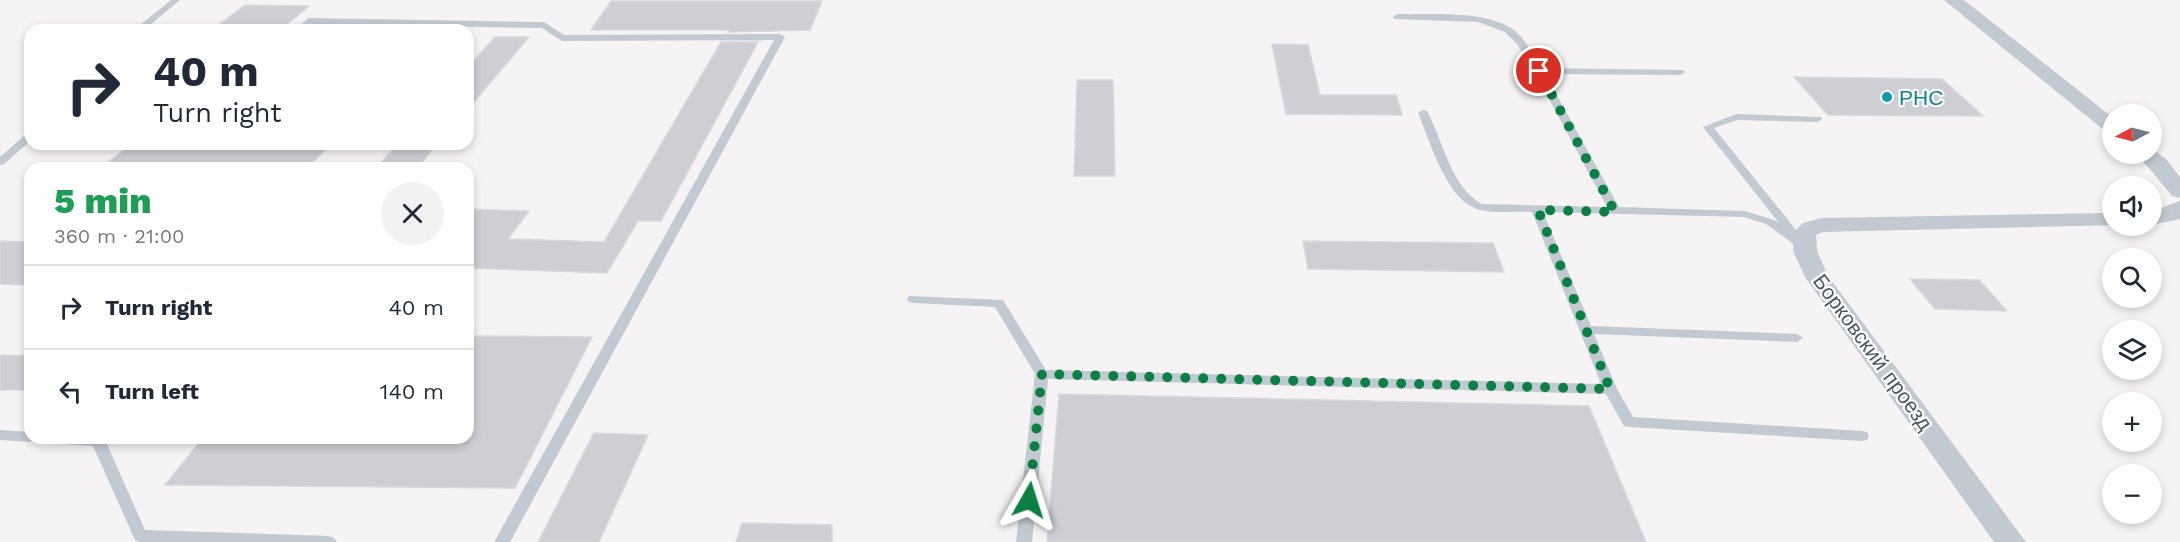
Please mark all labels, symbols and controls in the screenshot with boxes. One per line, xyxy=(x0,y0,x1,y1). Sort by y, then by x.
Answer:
pin xyxy=(1513,45,1564,96)
text: 40 m xyxy=(153,47,259,96)
icon: right xyxy=(54,48,132,126)
icon: arrive xyxy=(1522,54,1555,87)
place label: РНС xyxy=(1899,85,1943,110)
marker: РНС xyxy=(1880,90,1894,104)
text: Turn right xyxy=(153,97,282,129)
north arrow xyxy=(2102,104,2162,164)
map controls xyxy=(2102,104,2162,524)
button: sound xyxy=(2102,176,2162,236)
text: 5 min xyxy=(54,180,151,222)
button: close xyxy=(381,182,444,245)
text: 360 m · 21:00 xyxy=(54,224,185,248)
button: search xyxy=(2102,248,2162,308)
street label: Борковский проезд xyxy=(1808,269,1938,435)
icon: right xyxy=(54,291,87,324)
text: Turn right xyxy=(105,295,212,320)
text: 40 m xyxy=(388,295,444,320)
button: layers xyxy=(2102,320,2162,380)
icon: left xyxy=(54,375,87,408)
text: Turn left xyxy=(105,379,199,404)
text: 140 m xyxy=(380,379,444,404)
button: + xyxy=(2102,392,2162,452)
button: − xyxy=(2102,464,2162,524)
position arrow xyxy=(997,468,1061,532)

